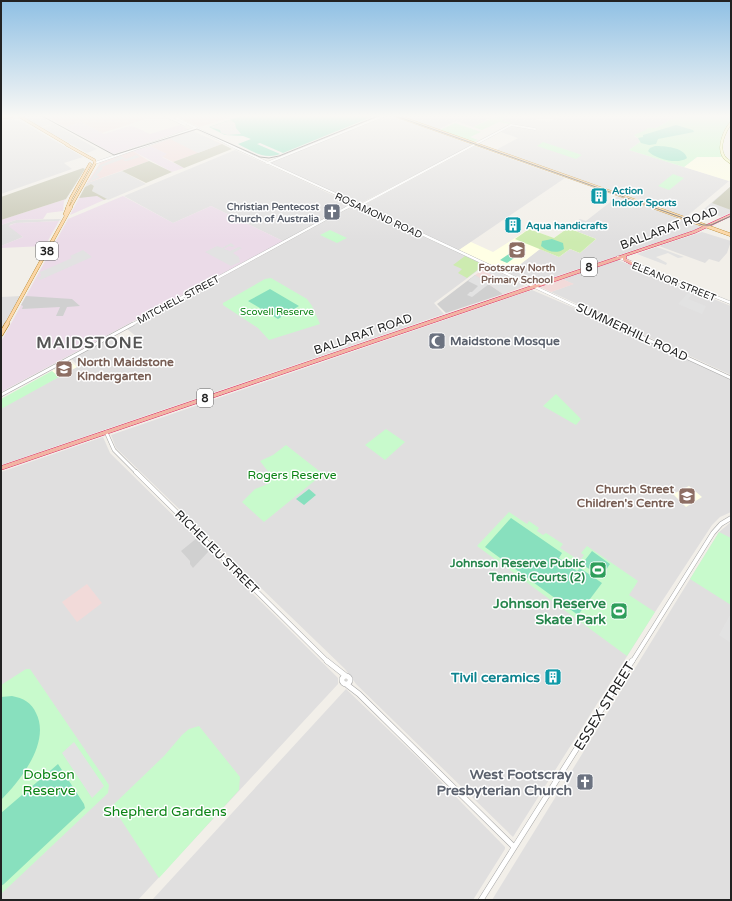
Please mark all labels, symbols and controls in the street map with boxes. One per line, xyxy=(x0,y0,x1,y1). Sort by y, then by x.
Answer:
place label: Action Indoor Sports xyxy=(612,185,677,209)
building icon: Action Indoor Sports xyxy=(589,186,609,206)
street label: ROSAMOND ROAD xyxy=(333,190,424,241)
place label: Christian Pentecost Church of Australia xyxy=(227,201,319,225)
church icon: Christian Pentecost Church of Australia xyxy=(322,202,342,222)
street label: BALLARAT ROAD xyxy=(618,204,720,252)
building icon: Aqua handicrafts xyxy=(503,215,523,235)
place label: Aqua handicrafts xyxy=(526,220,608,232)
school or university icon: Footscray North Primary School xyxy=(507,240,527,260)
road number: 38 xyxy=(36,242,58,260)
road number: 8 xyxy=(581,258,597,276)
street label: ELEANOR STREET xyxy=(630,260,717,304)
place label: Footscray North Primary School xyxy=(479,262,555,286)
street label: MITCHELL STREET xyxy=(135,273,222,327)
street label: SUMMERHILL ROAD xyxy=(574,300,690,364)
park label: Scovell Reserve xyxy=(240,306,314,318)
street label: BALLARAT ROAD xyxy=(312,311,414,357)
mosque icon: Maidstone Mosque xyxy=(427,331,447,351)
district label: MAIDSTONE xyxy=(36,333,144,353)
place label: Maidstone Mosque xyxy=(450,334,560,349)
place label: North Maidstone Kindergarten xyxy=(77,355,174,384)
school or university icon: North Maidstone Kindergarten xyxy=(54,359,74,379)
road number: 8 xyxy=(197,389,213,407)
park label: Rogers Reserve xyxy=(247,468,337,482)
place label: Church Street Children's Centre xyxy=(577,482,674,510)
school or university icon: Church Street Children's Centre xyxy=(677,486,697,506)
street label: RICHELIEU STREET xyxy=(172,507,262,597)
place label: Johnson Reserve Public Tennis Courts (2) xyxy=(449,556,586,584)
sports icon: Johnson Reserve Public Tennis Courts (2) xyxy=(588,560,608,580)
place label: Johnson Reserve Skate Park xyxy=(492,595,606,628)
sports icon: Johnson Reserve Skate Park xyxy=(609,601,629,621)
street label: ESSEX STREET xyxy=(570,658,639,754)
building icon: Tivil ceramics xyxy=(543,667,563,687)
place label: Tivil ceramics xyxy=(450,669,540,686)
park label: Dobson Reserve xyxy=(22,766,76,799)
place label: West Footscray Presbyterian Church xyxy=(436,766,572,799)
church icon: West Footscray Presbyterian Church xyxy=(575,772,595,792)
park label: Shepherd Gardens xyxy=(103,803,227,820)

